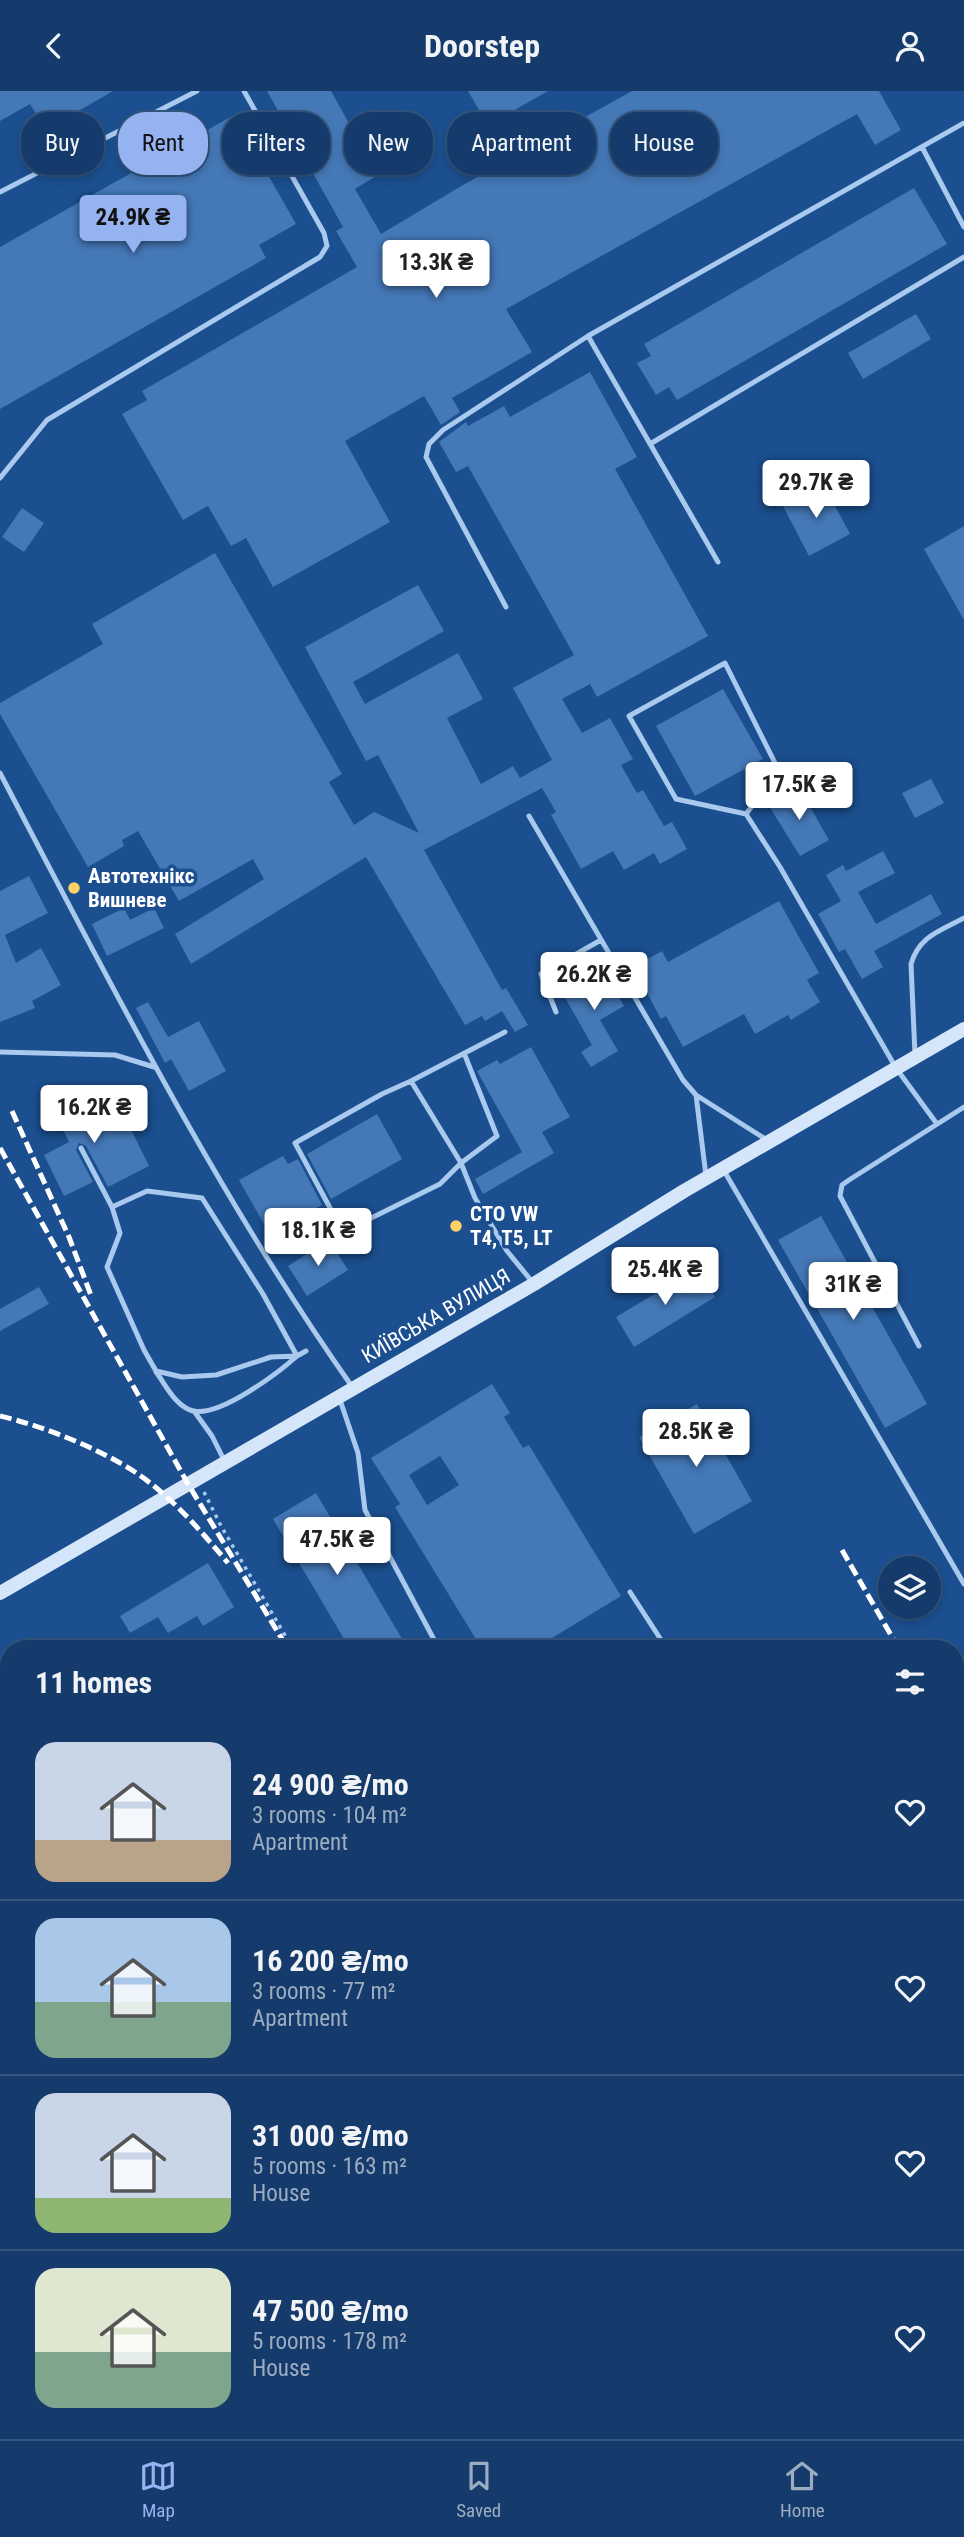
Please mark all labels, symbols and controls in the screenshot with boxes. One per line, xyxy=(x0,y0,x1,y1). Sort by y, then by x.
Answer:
icon: back xyxy=(35,27,73,65)
text: Doorstep xyxy=(424,27,540,65)
icon: person xyxy=(891,27,929,65)
chip: Buy xyxy=(21,112,104,175)
chip: Rent xyxy=(118,112,208,175)
chip: Filters xyxy=(222,112,330,175)
chip: New xyxy=(344,112,433,175)
chip: Apartment xyxy=(447,112,596,175)
chip: House xyxy=(610,112,718,175)
pin: 24.9K ₴ xyxy=(68,195,198,255)
text: 24.9K ₴ xyxy=(96,204,170,231)
pin: 13.3K ₴ xyxy=(371,241,501,300)
text: 13.3K ₴ xyxy=(399,249,473,276)
pin: 29.7K ₴ xyxy=(751,461,881,520)
text: 29.7K ₴ xyxy=(779,469,853,496)
pin: 17.5K ₴ xyxy=(734,763,864,822)
text: 17.5K ₴ xyxy=(762,771,836,798)
place label: Автотехнікс Вишневе xyxy=(88,864,195,912)
marker: Автотехнікс Вишневе xyxy=(66,880,82,896)
pin: 26.2K ₴ xyxy=(529,953,659,1012)
text: 26.2K ₴ xyxy=(557,961,631,988)
pin: 16.2K ₴ xyxy=(29,1086,159,1145)
text: 16.2K ₴ xyxy=(57,1094,131,1121)
place label: СТО VW T4, T5, LT xyxy=(470,1202,553,1250)
pin: 18.1K ₴ xyxy=(253,1209,383,1268)
text: 18.1K ₴ xyxy=(281,1217,355,1244)
marker: СТО VW T4, T5, LT xyxy=(448,1218,464,1234)
pin: 25.4K ₴ xyxy=(600,1247,730,1307)
text: 25.4K ₴ xyxy=(628,1256,702,1283)
pin: 31K ₴ xyxy=(804,1263,902,1322)
street label: КИЇВСЬКА ВУЛИЦЯ xyxy=(358,1264,514,1368)
text: 31K ₴ xyxy=(825,1271,881,1298)
pin: 28.5K ₴ xyxy=(631,1409,761,1469)
text: 28.5K ₴ xyxy=(659,1418,733,1445)
pin: 47.5K ₴ xyxy=(272,1517,402,1577)
text: 47.5K ₴ xyxy=(300,1526,374,1553)
map controls xyxy=(878,1556,941,1619)
button: layers xyxy=(878,1556,941,1619)
icon: filters xyxy=(891,1663,929,1701)
text: 11 homes xyxy=(35,1665,152,1700)
text: 24 900 ₴/mo xyxy=(252,1767,409,1802)
icon: home xyxy=(91,1770,175,1854)
icon: heart xyxy=(891,1793,929,1831)
text: 3 rooms · 104 m² xyxy=(252,1802,407,1829)
text: Apartment xyxy=(252,1829,348,1856)
text: 16 200 ₴/mo xyxy=(252,1943,409,1978)
icon: home xyxy=(91,1946,175,2030)
icon: heart xyxy=(891,1969,929,2007)
text: 3 rooms · 77 m² xyxy=(252,1978,395,2005)
text: Apartment xyxy=(252,2005,348,2032)
text: 31 000 ₴/mo xyxy=(252,2118,409,2153)
icon: home xyxy=(91,2121,175,2205)
icon: heart xyxy=(891,2144,929,2182)
text: 5 rooms · 163 m² xyxy=(252,2153,407,2180)
text: House xyxy=(252,2180,310,2207)
text: 47 500 ₴/mo xyxy=(252,2293,409,2328)
icon: home xyxy=(91,2296,175,2380)
icon: heart xyxy=(891,2319,929,2357)
text: 5 rooms · 178 m² xyxy=(252,2328,407,2355)
text: House xyxy=(252,2355,310,2382)
tab: Map xyxy=(139,2457,177,2522)
tab: Saved xyxy=(456,2457,501,2522)
tab: Home xyxy=(780,2457,825,2522)

